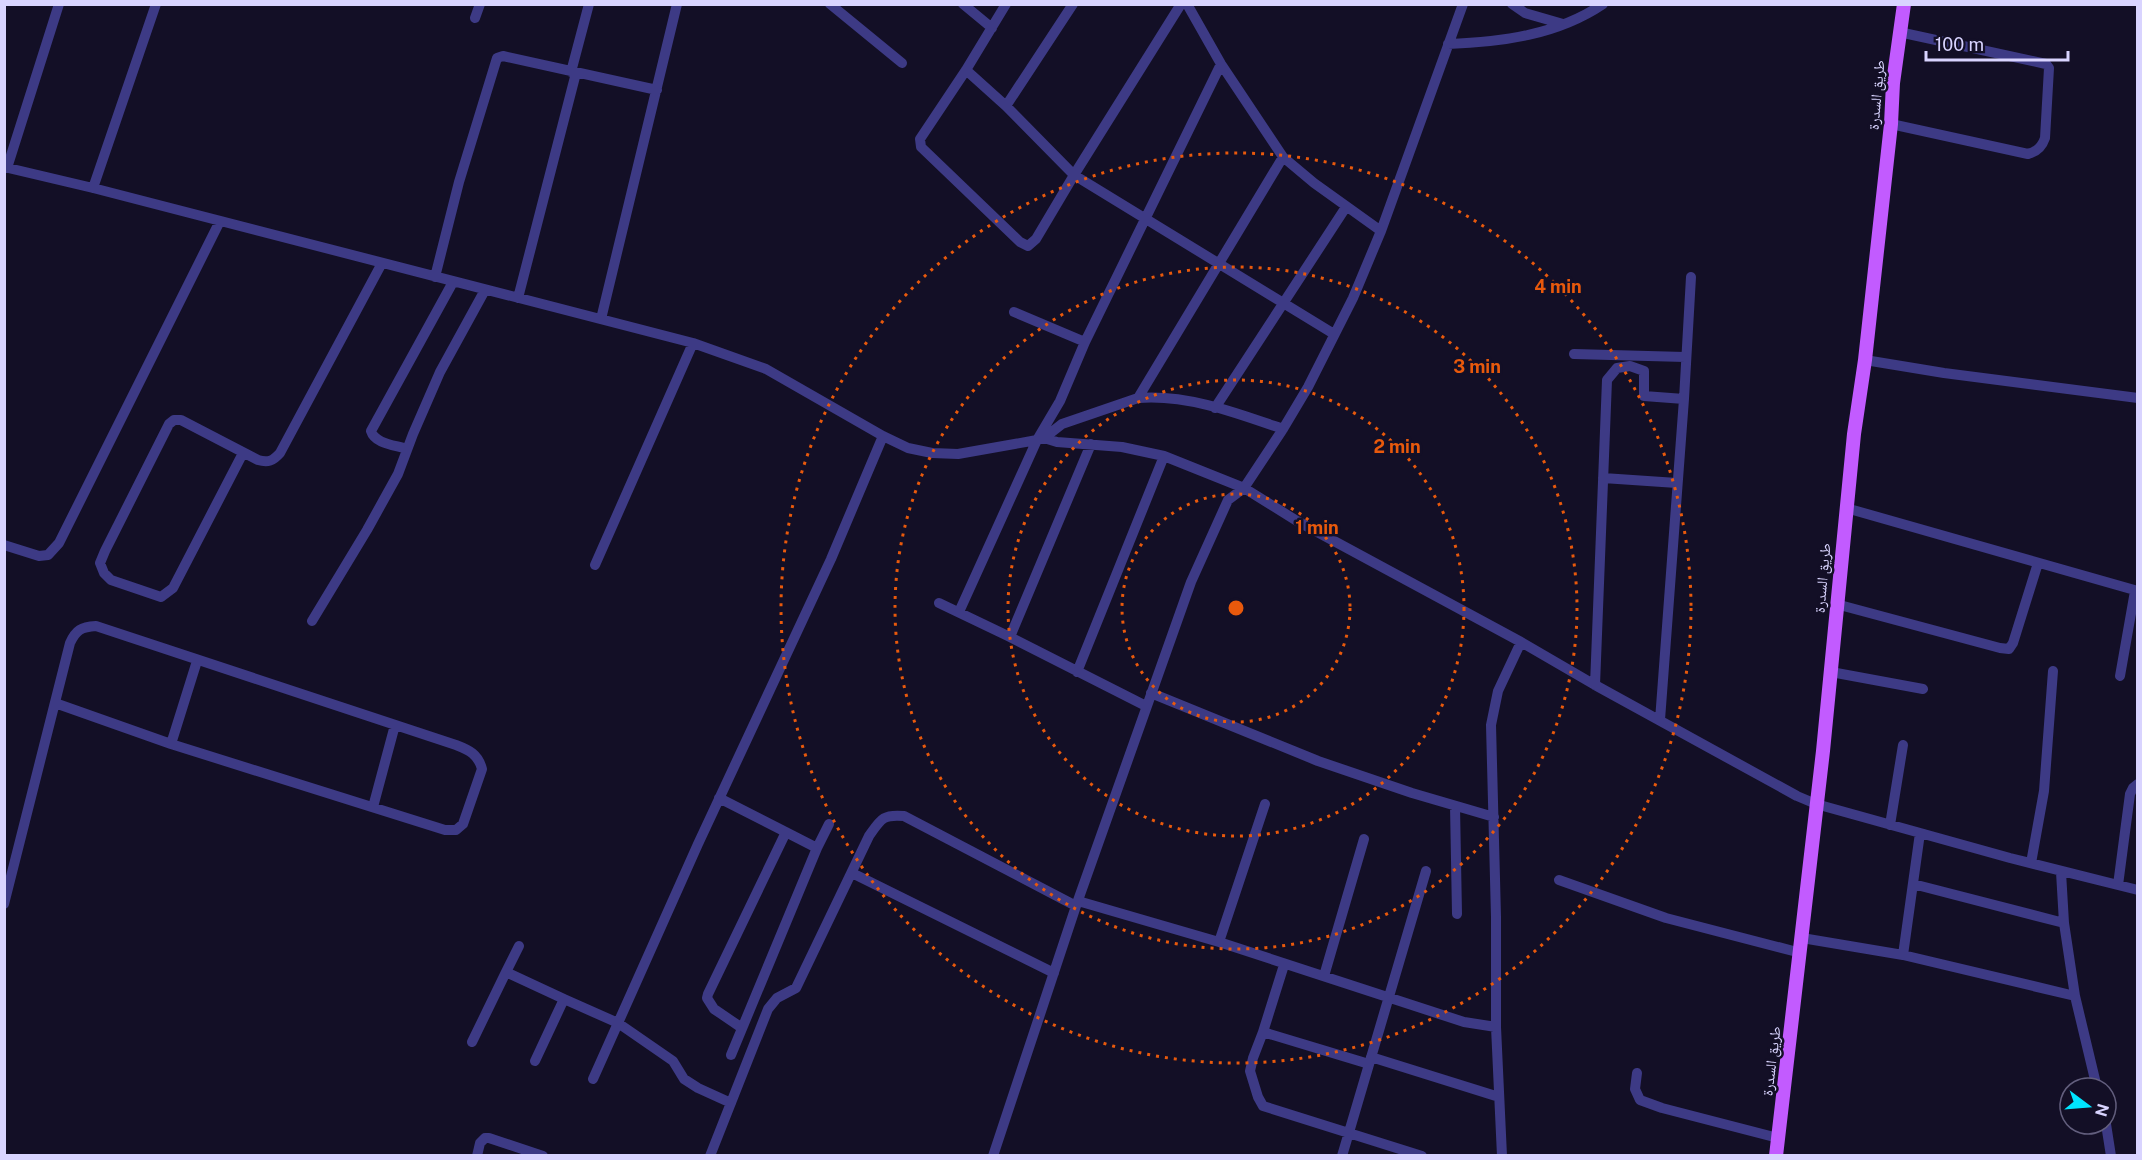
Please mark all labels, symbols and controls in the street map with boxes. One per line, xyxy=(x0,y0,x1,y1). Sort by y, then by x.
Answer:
scale bar xyxy=(1926,24,2068,62)
text: 100 m xyxy=(1935,34,1984,55)
street label: طريق السدرة xyxy=(1864,59,1890,131)
text: 4 min xyxy=(1534,276,1582,297)
text: 3 min xyxy=(1453,356,1501,377)
text: 2 min xyxy=(1373,436,1421,457)
text: 1 min xyxy=(1295,517,1339,538)
street label: طريق السدرة xyxy=(1810,542,1836,614)
centre of rings xyxy=(1226,598,1246,618)
street label: طريق السدرة xyxy=(1758,1025,1786,1097)
north arrow xyxy=(2058,1076,2118,1136)
text: N xyxy=(2091,1101,2113,1119)

